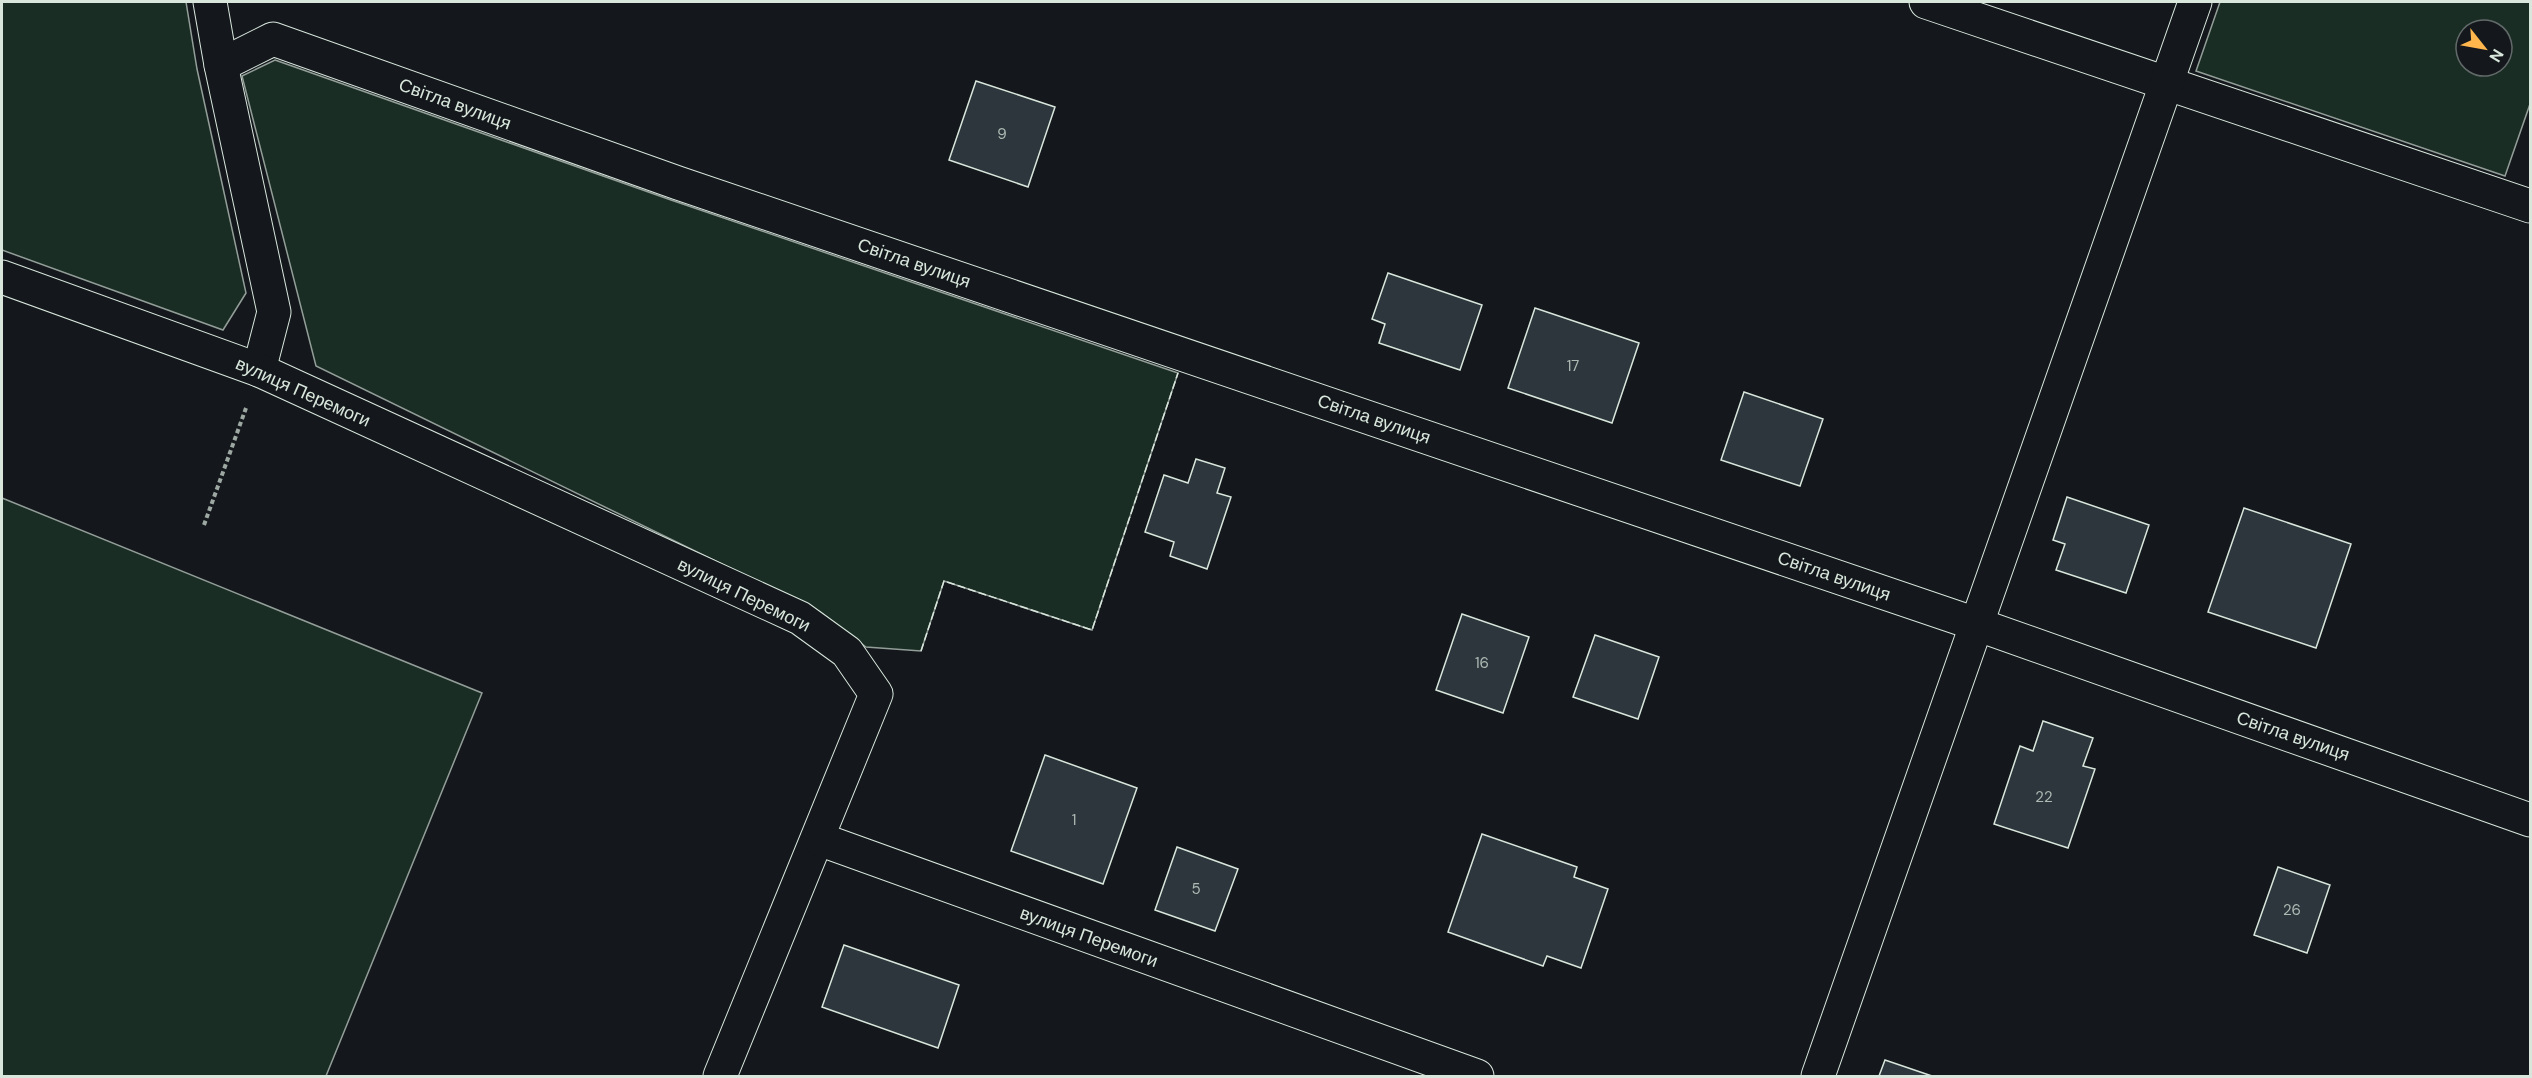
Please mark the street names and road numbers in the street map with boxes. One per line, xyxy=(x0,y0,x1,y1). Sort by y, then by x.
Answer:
street label: Світла вулиця xyxy=(395,73,515,135)
street label: Світла вулиця xyxy=(854,232,974,294)
street label: вулиця Перемоги xyxy=(232,352,374,432)
street label: Світла вулиця xyxy=(1314,388,1434,450)
street label: Світла вулиця xyxy=(1774,545,1894,607)
street label: вулиця Перемоги xyxy=(674,552,814,638)
street label: Світла вулиця xyxy=(2233,705,2353,767)
street label: вулиця Перемоги xyxy=(1017,901,1161,973)

